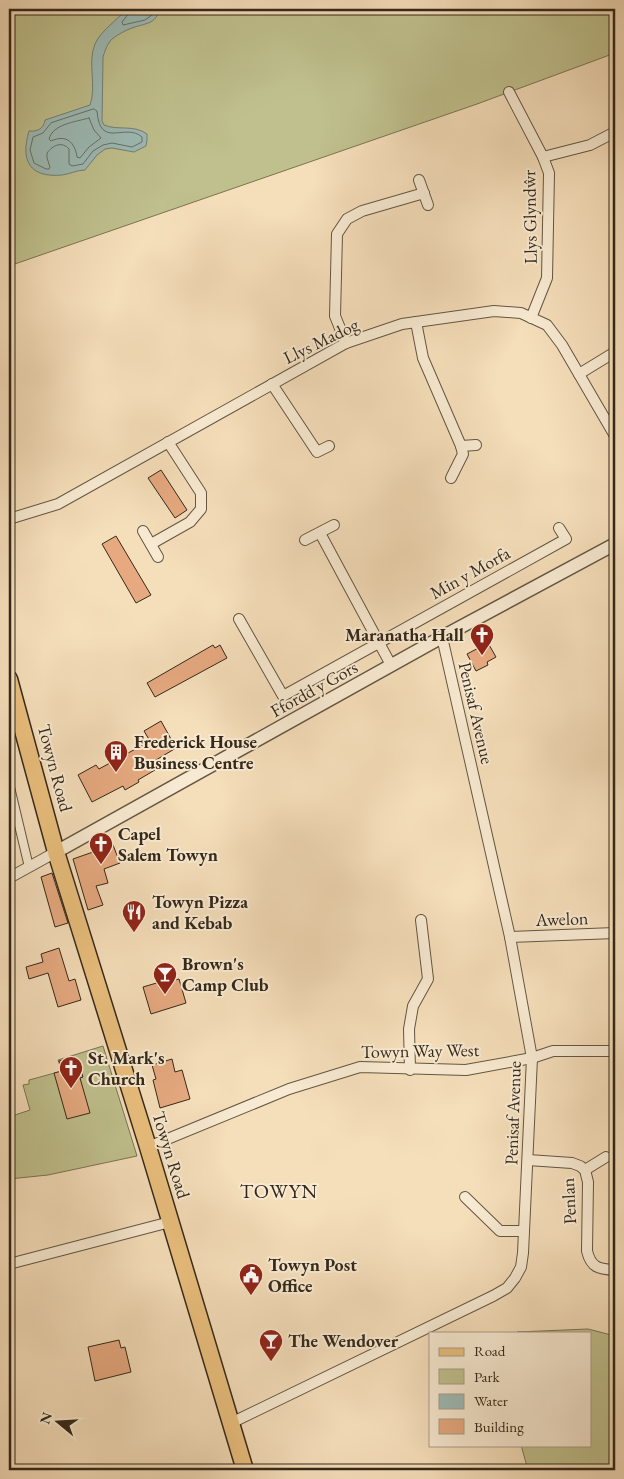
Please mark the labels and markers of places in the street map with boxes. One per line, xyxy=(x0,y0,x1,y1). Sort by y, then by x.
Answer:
church icon: Maranatha Hall xyxy=(469,622,495,656)
place label: Maranatha Hall xyxy=(345,623,464,646)
place label: Frederick House Business Centre xyxy=(134,730,257,774)
building icon: Frederick House Business Centre xyxy=(103,739,129,773)
place label: Capel Salem Towyn xyxy=(118,822,218,866)
church icon: Capel Salem Towyn xyxy=(88,831,114,865)
place label: Towyn Pizza and Kebab xyxy=(152,890,248,934)
restaurant icon: Towyn Pizza and Kebab xyxy=(121,899,147,933)
place label: Brown's Camp Club xyxy=(182,952,269,996)
bar icon: Brown's Camp Club xyxy=(152,961,178,995)
place label: St. Mark's Church xyxy=(88,1046,164,1090)
church icon: St. Mark's Church xyxy=(58,1055,84,1089)
place label: Towyn Post Office xyxy=(268,1253,357,1297)
public building icon: Towyn Post Office xyxy=(238,1262,264,1296)
bar icon: The Wendover xyxy=(258,1328,284,1362)
place label: The Wendover xyxy=(288,1329,399,1352)

